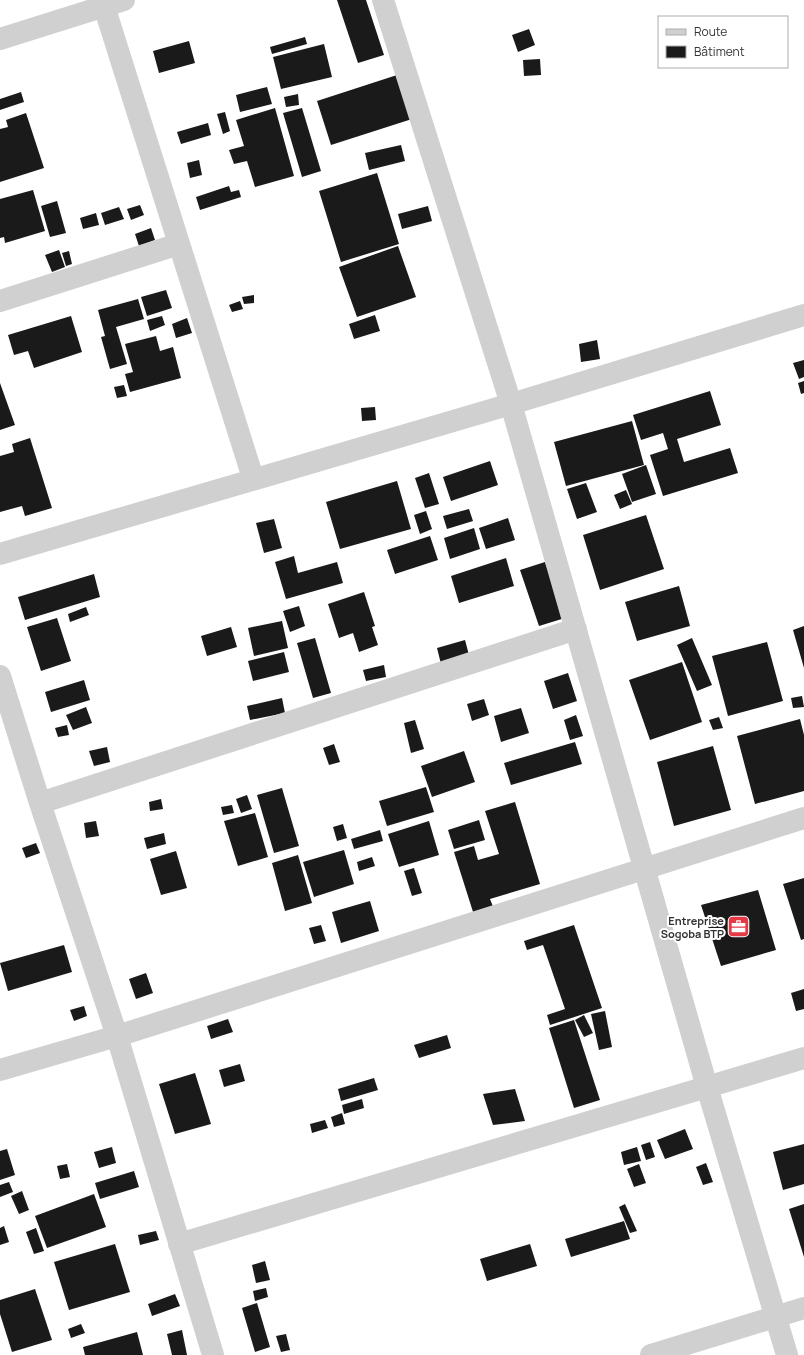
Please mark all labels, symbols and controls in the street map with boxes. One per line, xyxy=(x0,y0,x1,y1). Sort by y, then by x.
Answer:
legend xyxy=(658,16,788,68)
text: Route xyxy=(694,23,727,40)
text: Bâtiment xyxy=(694,43,745,60)
place label: Entreprise Sogoba BTP xyxy=(661,913,724,941)
office icon: Entreprise Sogoba BTP xyxy=(726,914,752,940)

